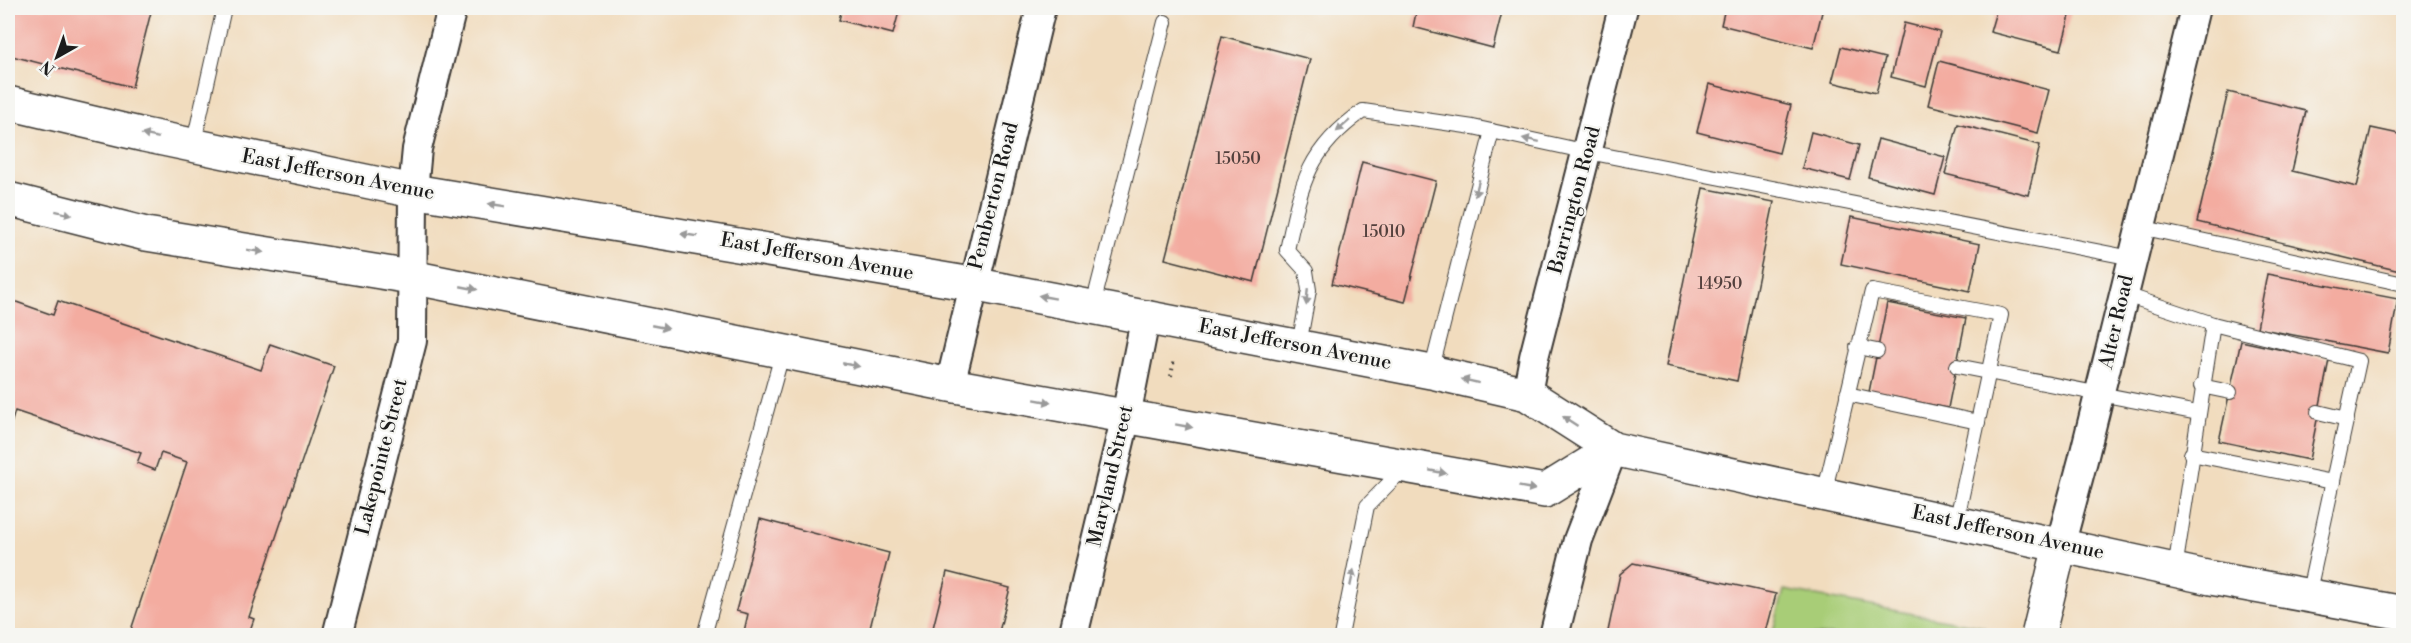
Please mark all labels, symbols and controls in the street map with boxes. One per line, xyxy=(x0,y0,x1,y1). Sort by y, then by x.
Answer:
north arrow xyxy=(27,27,87,87)
text: N xyxy=(36,56,59,79)
street label: Pemberton Road xyxy=(964,119,1025,272)
one-way arrow xyxy=(1336,119,1351,133)
street label: Barrington Road xyxy=(1543,123,1607,277)
one-way arrow xyxy=(141,131,159,141)
one-way arrow xyxy=(1521,135,1540,144)
street label: East Jefferson Avenue xyxy=(239,144,437,206)
house number: 15050 xyxy=(1215,149,1261,169)
one-way arrow xyxy=(1472,179,1481,197)
one-way arrow xyxy=(487,200,506,209)
one-way arrow xyxy=(55,209,73,219)
house number: 15010 xyxy=(1363,222,1405,242)
street label: East Jefferson Avenue xyxy=(718,228,916,286)
one-way arrow xyxy=(680,230,699,239)
one-way arrow xyxy=(246,247,265,256)
street label: Alter Road xyxy=(2094,272,2140,372)
house number: 14950 xyxy=(1698,274,1742,294)
one-way arrow xyxy=(459,284,478,293)
one-way arrow xyxy=(1302,288,1312,307)
one-way arrow xyxy=(1037,292,1056,301)
street label: East Jefferson Avenue xyxy=(1196,314,1394,376)
one-way arrow xyxy=(651,323,670,332)
one-way arrow xyxy=(842,361,861,370)
one-way arrow xyxy=(1461,375,1479,385)
street label: Lakepointe Street xyxy=(350,376,414,538)
one-way arrow xyxy=(1034,397,1053,406)
street label: Maryland Street xyxy=(1083,403,1139,549)
one-way arrow xyxy=(1562,416,1578,427)
one-way arrow xyxy=(1174,422,1193,431)
one-way arrow xyxy=(1428,467,1447,476)
one-way arrow xyxy=(1517,484,1536,493)
street label: East Jefferson Avenue xyxy=(1910,500,2106,566)
one-way arrow xyxy=(1348,568,1357,587)

